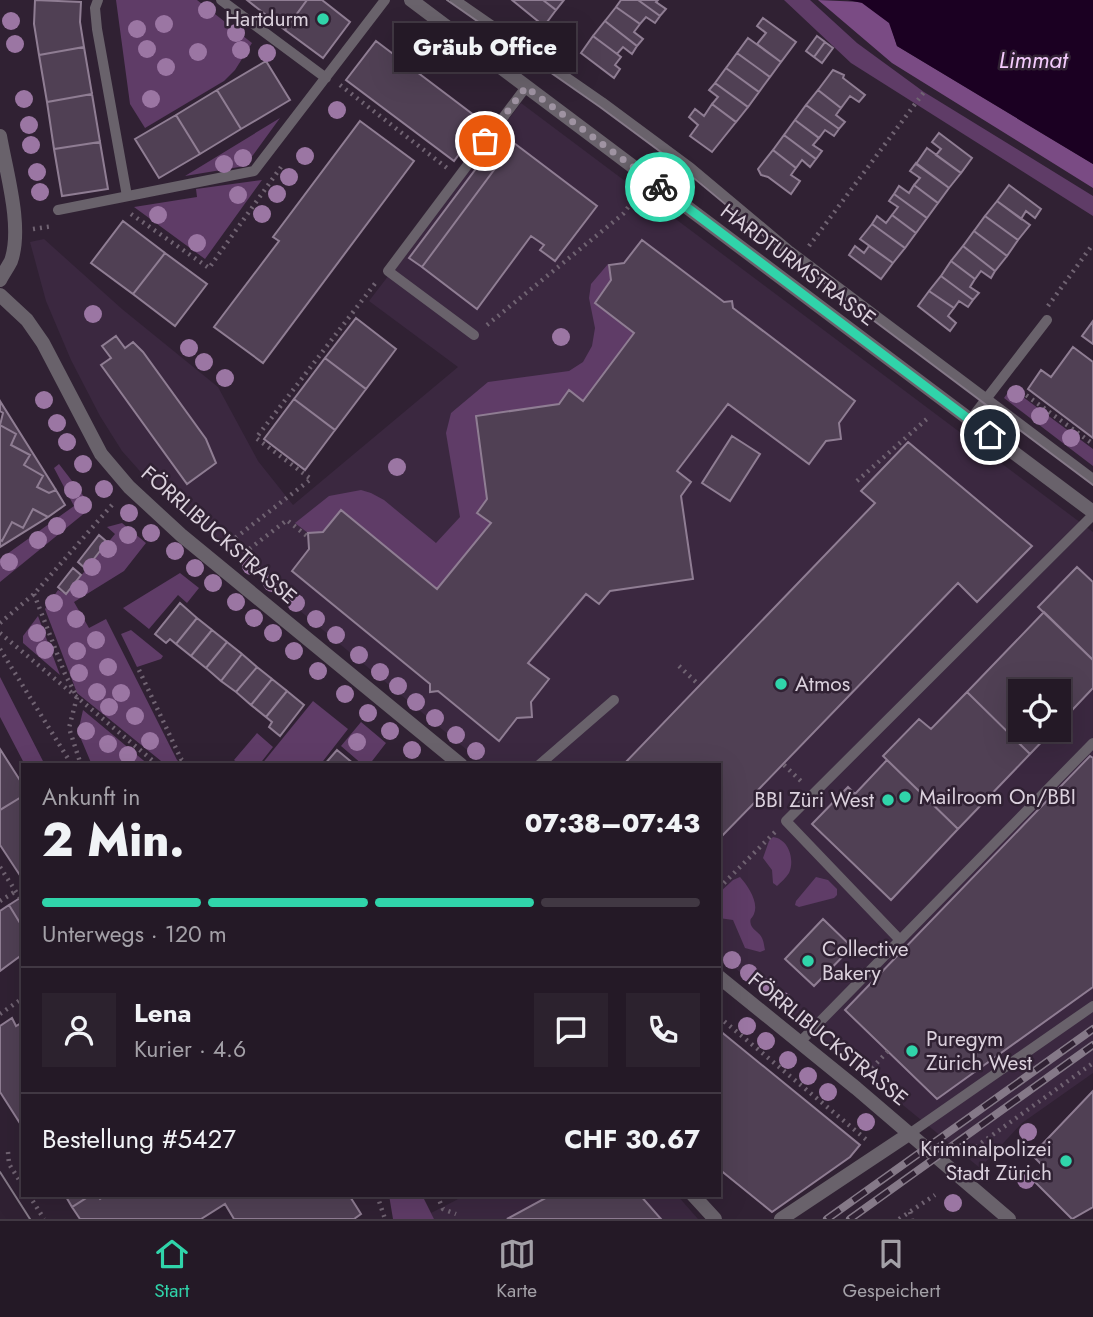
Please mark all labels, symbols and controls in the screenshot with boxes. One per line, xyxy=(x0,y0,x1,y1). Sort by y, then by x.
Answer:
place label: Hartdurm xyxy=(225,4,309,34)
marker: Hartdurm xyxy=(315,11,331,27)
callout: Gräub Office xyxy=(394,22,576,71)
text: Gräub Office xyxy=(413,30,557,64)
water label: Limmat xyxy=(999,43,1069,77)
pin xyxy=(455,111,515,171)
icon: bag xyxy=(466,122,504,160)
courier xyxy=(625,152,695,222)
icon: bike xyxy=(641,168,679,206)
street label: HARDTURMSTRASSE xyxy=(714,197,882,333)
pin xyxy=(960,405,1020,465)
icon: home xyxy=(971,416,1009,454)
street label: FÖRRLIBUCKSTRASSE xyxy=(135,459,303,611)
place label: Atmos xyxy=(795,669,850,699)
marker: Atmos xyxy=(773,676,789,692)
map controls xyxy=(1008,679,1071,742)
button: locate xyxy=(1008,679,1071,742)
text: Ankunft in xyxy=(42,780,140,814)
place label: Mailroom On/BBI xyxy=(919,782,1076,812)
place label: BBI Züri West xyxy=(754,785,874,815)
marker: Mailroom On/BBI xyxy=(897,789,913,805)
marker: BBI Züri West xyxy=(880,792,896,808)
text: 07:38–07:43 xyxy=(525,804,700,842)
text: 2 Min. xyxy=(42,807,184,873)
text: Unterwegs · 120 m xyxy=(42,917,227,951)
place label: Collective Bakery xyxy=(822,934,909,988)
marker: Collective Bakery xyxy=(800,953,816,969)
street label: FÖRRLIBUCKSTRASSE xyxy=(742,965,914,1113)
button: person xyxy=(42,993,116,1067)
button: chat xyxy=(534,993,608,1067)
button: phone xyxy=(626,993,700,1067)
text: Lena xyxy=(134,994,192,1032)
place label: Puregym Zürich West xyxy=(926,1024,1032,1078)
text: Kurier · 4.6 xyxy=(134,1032,246,1066)
marker: Puregym Zürich West xyxy=(904,1043,920,1059)
text: Bestellung #5427 xyxy=(42,1120,236,1158)
text: CHF 30.67 xyxy=(564,1120,700,1158)
place label: Kriminalpolizei Stadt Zürich xyxy=(920,1134,1052,1188)
marker: Kriminalpolizei Stadt Zürich xyxy=(1058,1153,1074,1169)
tab: Start xyxy=(153,1235,191,1304)
tab: Karte xyxy=(496,1235,537,1304)
tab: Gespeichert xyxy=(843,1235,940,1304)

